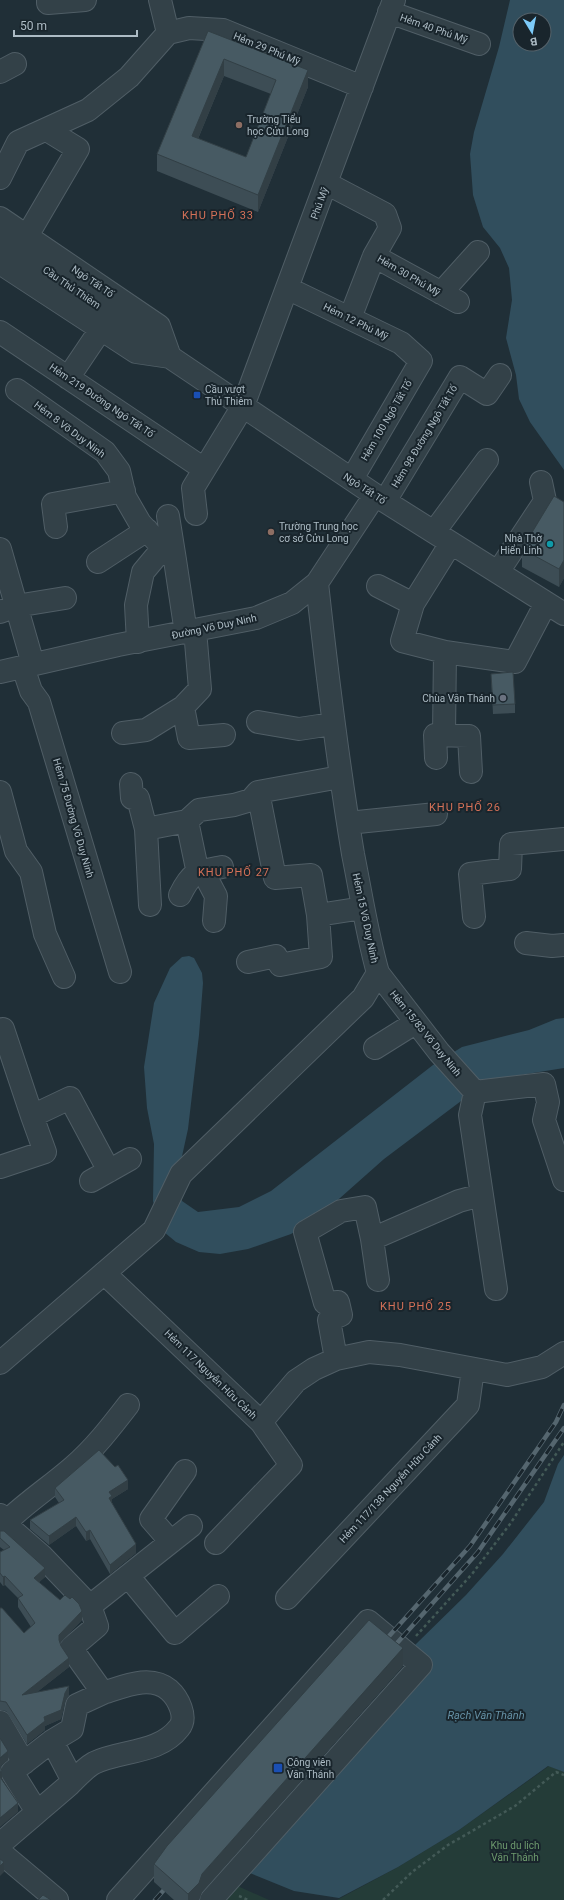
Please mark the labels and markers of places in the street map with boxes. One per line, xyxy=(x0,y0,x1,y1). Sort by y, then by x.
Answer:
place label: Trường Tiểu học Cửu Long xyxy=(247,113,309,138)
marker: Trường Tiểu học Cửu Long xyxy=(234,120,244,130)
place label: Cầu vượt Thủ Thiêm xyxy=(205,384,252,407)
marker: Cầu vượt Thủ Thiêm xyxy=(192,390,202,400)
place label: Trường Trung học cơ sở Cửu Long xyxy=(279,521,358,544)
marker: Trường Trung học cơ sở Cửu Long xyxy=(266,527,276,537)
place label: Nhà Thờ Hiển Linh xyxy=(500,533,542,556)
marker: Nhà Thờ Hiển Linh xyxy=(545,539,555,549)
place label: Chùa Văn Thánh xyxy=(422,693,495,704)
marker: Chùa Văn Thánh xyxy=(498,693,508,703)
place label: Công viên Văn Thánh xyxy=(287,1757,334,1780)
marker: Công viên Văn Thánh xyxy=(272,1762,284,1774)

